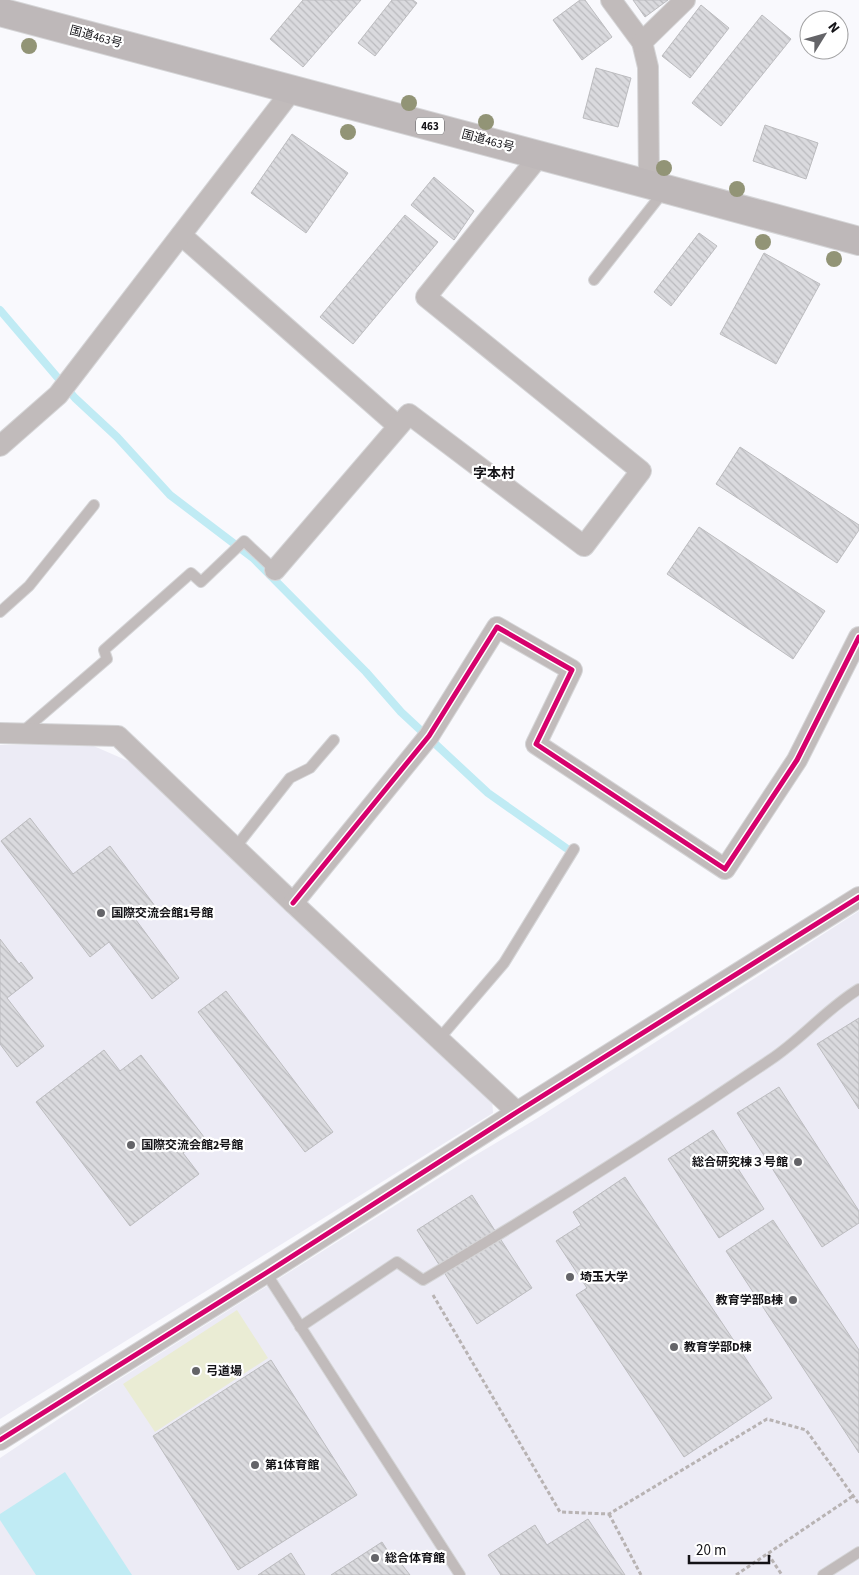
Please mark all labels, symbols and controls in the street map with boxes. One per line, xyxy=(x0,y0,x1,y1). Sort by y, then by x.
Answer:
north arrow xyxy=(799,10,849,60)
text: N xyxy=(823,18,844,38)
street label: 国道463号 xyxy=(68,22,124,52)
road number: 463 xyxy=(416,118,444,134)
street label: 国道463号 xyxy=(460,126,516,156)
district label: 字本村 xyxy=(473,464,515,484)
place label: 国際交流会館1号館 xyxy=(111,905,213,922)
marker: 国際交流会館1号館 xyxy=(95,907,107,919)
place label: 国際交流会館2号館 xyxy=(141,1137,243,1154)
marker: 国際交流会館2号館 xyxy=(125,1139,137,1151)
place label: 総合研究棟３号館 xyxy=(692,1154,788,1171)
marker: 総合研究棟３号館 xyxy=(792,1156,804,1168)
place label: 埼玉大学 xyxy=(580,1269,628,1286)
marker: 埼玉大学 xyxy=(564,1271,576,1283)
place label: 教育学部B棟 xyxy=(716,1292,783,1309)
marker: 教育学部B棟 xyxy=(787,1294,799,1306)
place label: 教育学部D棟 xyxy=(684,1339,752,1356)
marker: 教育学部D棟 xyxy=(668,1341,680,1353)
place label: 弓道場 xyxy=(206,1363,242,1380)
marker: 弓道場 xyxy=(190,1365,202,1377)
place label: 第1体育館 xyxy=(265,1457,319,1474)
marker: 第1体育館 xyxy=(249,1459,261,1471)
scale bar xyxy=(689,1532,769,1564)
text: 20 m xyxy=(696,1540,726,1561)
place label: 総合体育館 xyxy=(385,1550,445,1567)
marker: 総合体育館 xyxy=(369,1552,381,1564)

